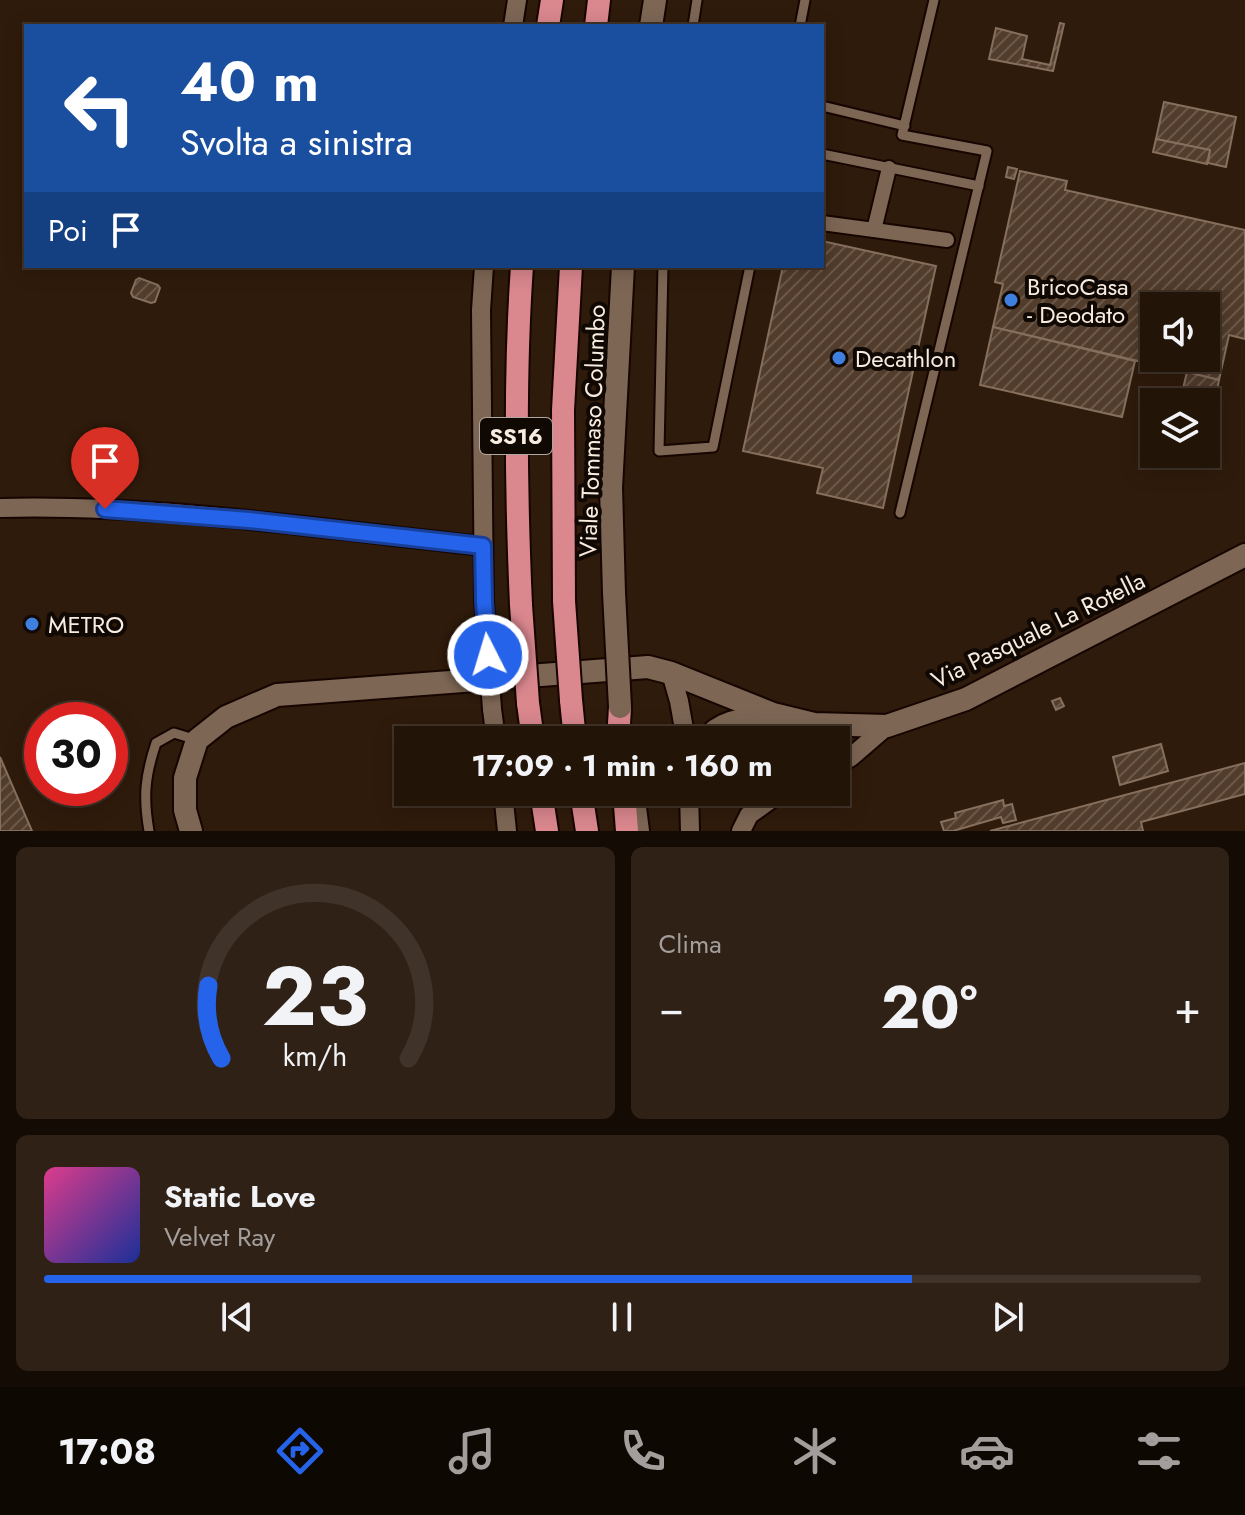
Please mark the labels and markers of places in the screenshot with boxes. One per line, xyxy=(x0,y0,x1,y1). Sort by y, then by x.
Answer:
place label: BricoCasa - Deodato xyxy=(1027,269,1129,332)
marker: BricoCasa - Deodato xyxy=(1002,291,1020,309)
place label: Decathlon xyxy=(855,341,956,376)
marker: Decathlon xyxy=(830,349,848,367)
pin xyxy=(71,427,139,509)
place label: METRO xyxy=(48,607,124,642)
marker: METRO xyxy=(23,615,41,633)

